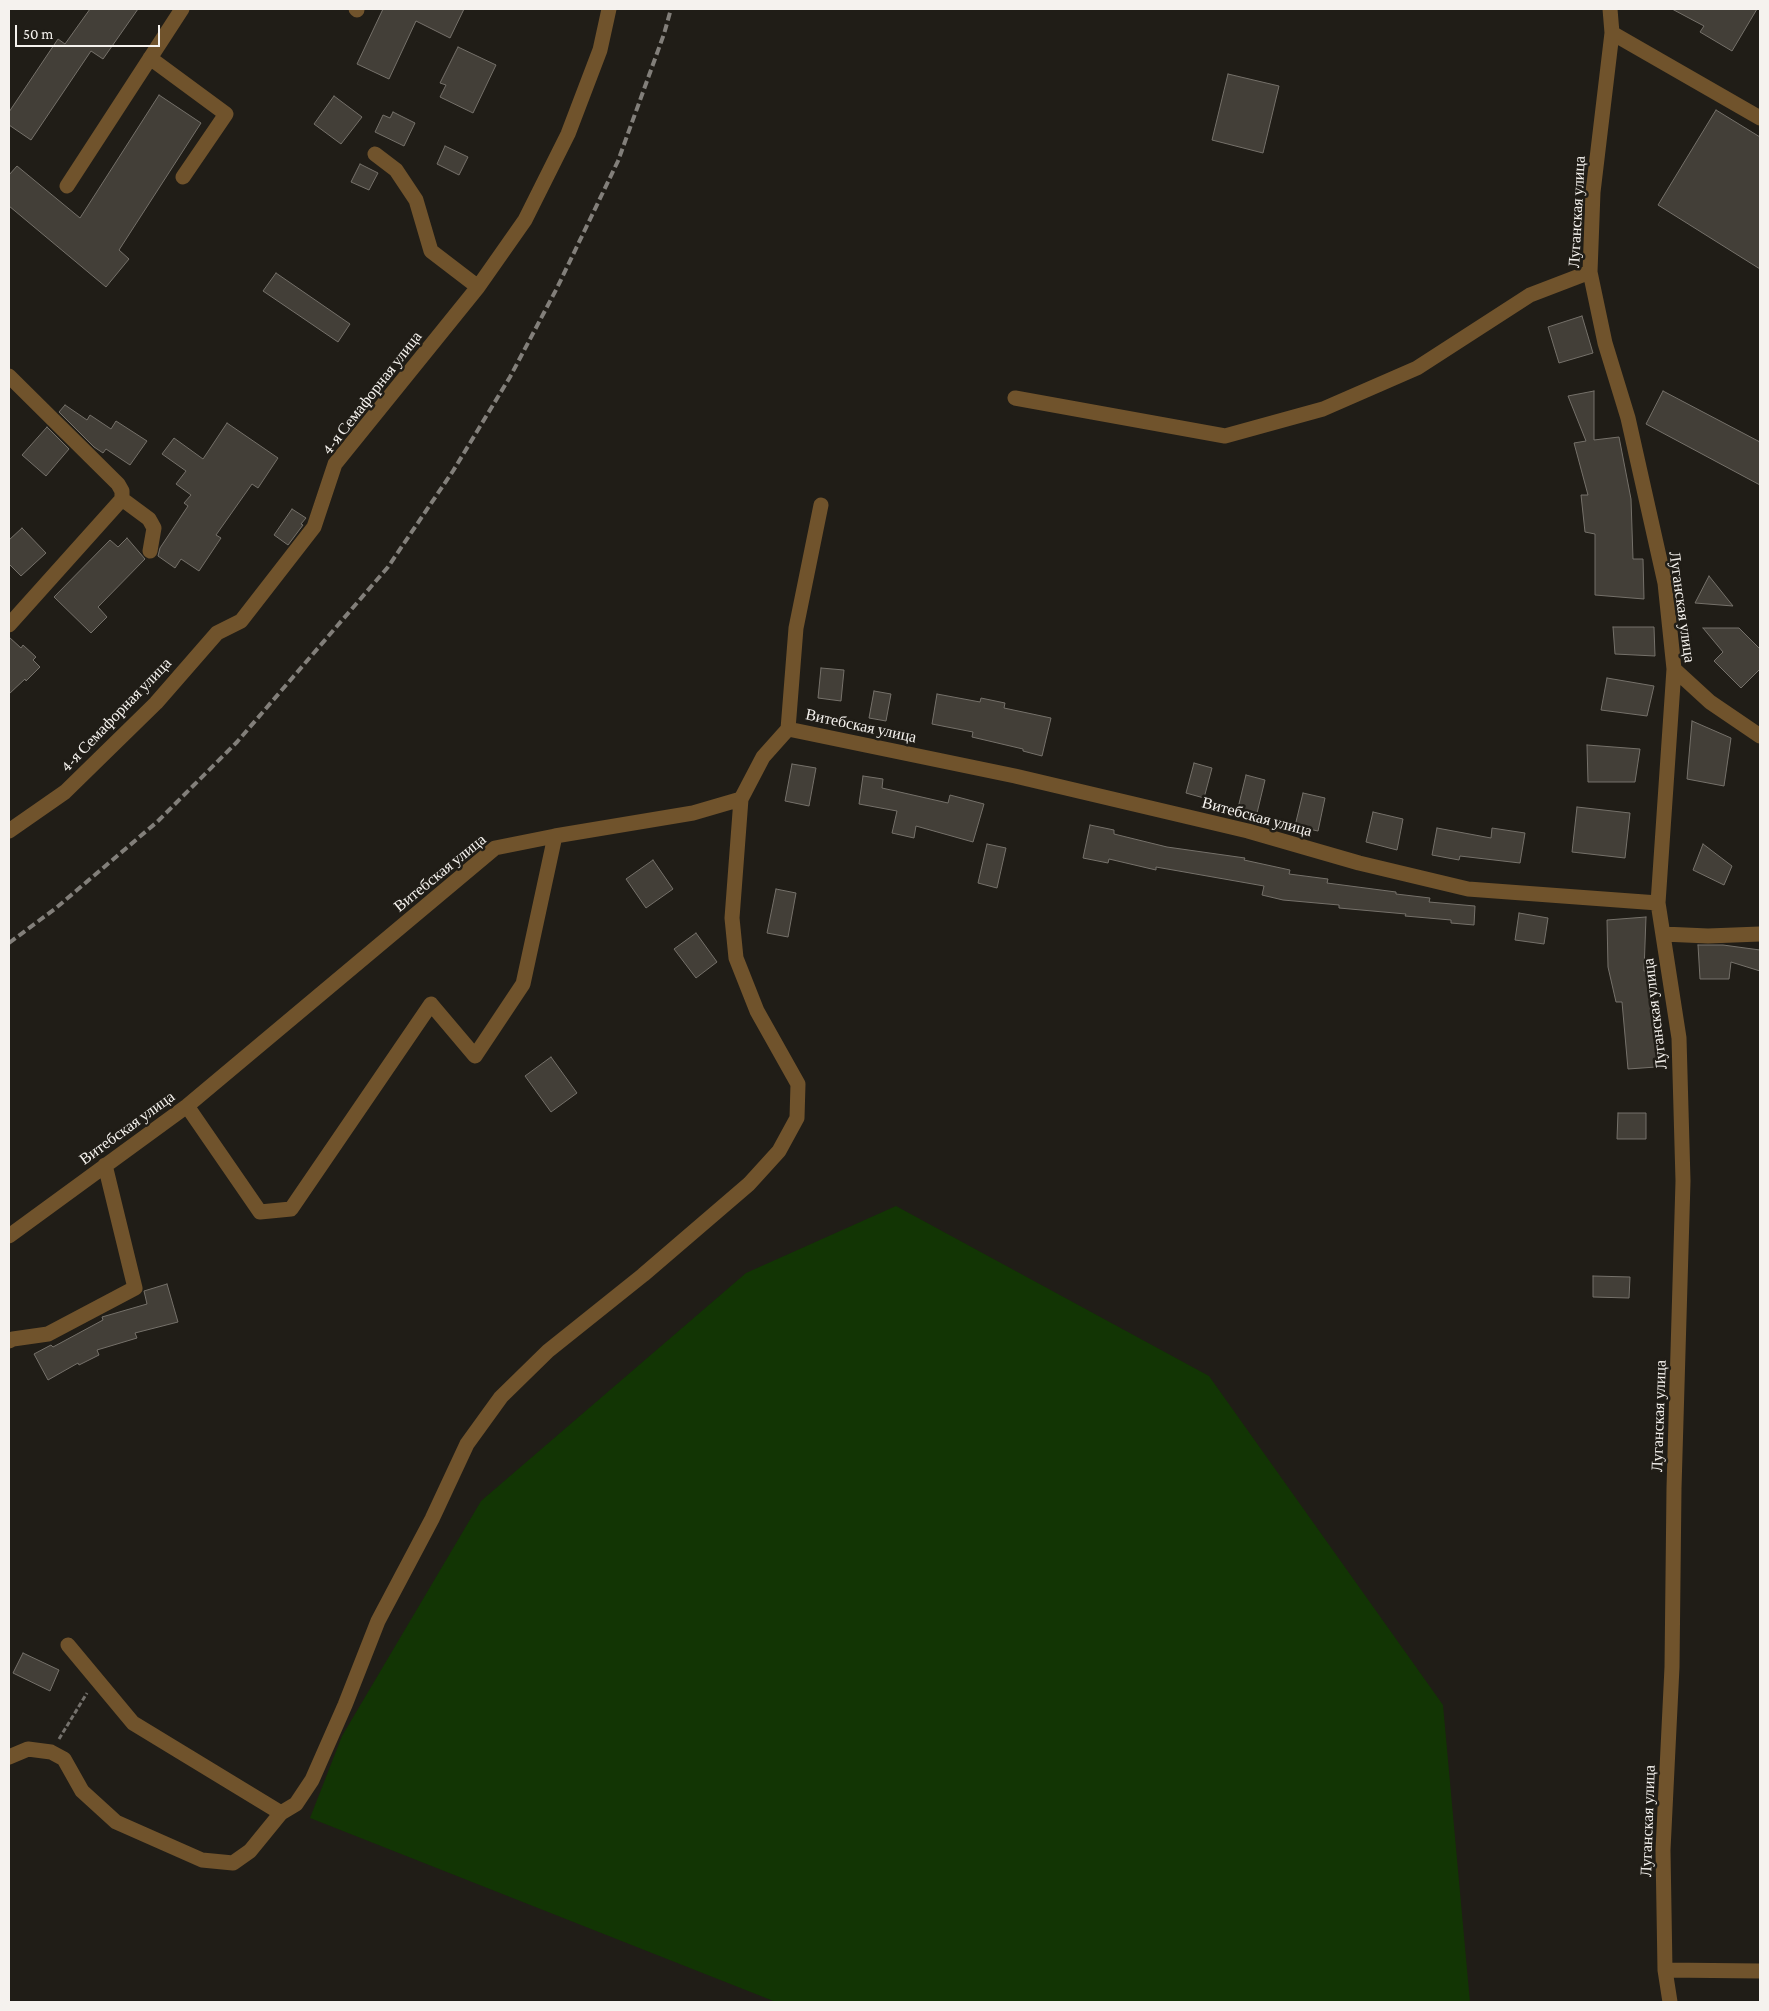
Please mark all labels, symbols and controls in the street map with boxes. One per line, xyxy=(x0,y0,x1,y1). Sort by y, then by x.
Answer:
scale bar xyxy=(18,15,162,47)
text: 50 m xyxy=(23,26,53,42)
street label: Луганская улица xyxy=(1564,155,1590,269)
street label: 4-я Семафорная улица xyxy=(318,327,426,459)
street label: Луганская улица xyxy=(1665,550,1699,664)
street label: 4-я Семафорная улица xyxy=(57,654,175,776)
street label: Витебская улица xyxy=(804,705,918,747)
street label: Витебская улица xyxy=(1200,793,1314,841)
street label: Витебская улица xyxy=(390,830,490,916)
street label: Луганская улица xyxy=(1639,957,1671,1071)
street label: Витебская улица xyxy=(76,1087,178,1169)
street label: Луганская улица xyxy=(1647,1360,1671,1472)
street label: Луганская улица xyxy=(1636,1765,1660,1877)

